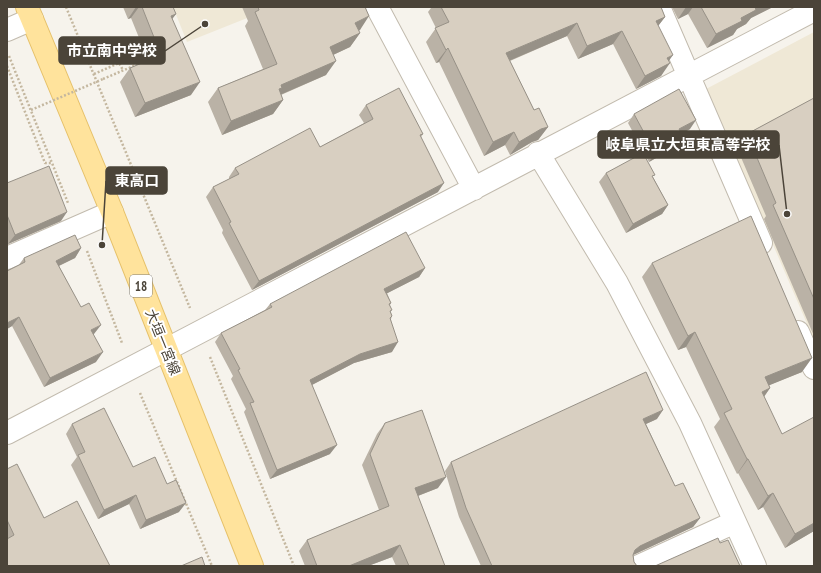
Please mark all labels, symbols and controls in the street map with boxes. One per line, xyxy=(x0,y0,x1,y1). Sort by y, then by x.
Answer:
callout: 市立南中学校 xyxy=(59,37,165,64)
text: 市立南中学校 xyxy=(67,41,157,60)
callout: 岐阜県立大垣東高等学校 xyxy=(598,131,779,158)
text: 岐阜県立大垣東高等学校 xyxy=(605,135,771,154)
callout: 東高口 xyxy=(106,167,167,194)
text: 東高口 xyxy=(114,171,160,190)
road number: 18 xyxy=(130,275,152,297)
street label: 大垣一宮線 xyxy=(142,306,184,378)

